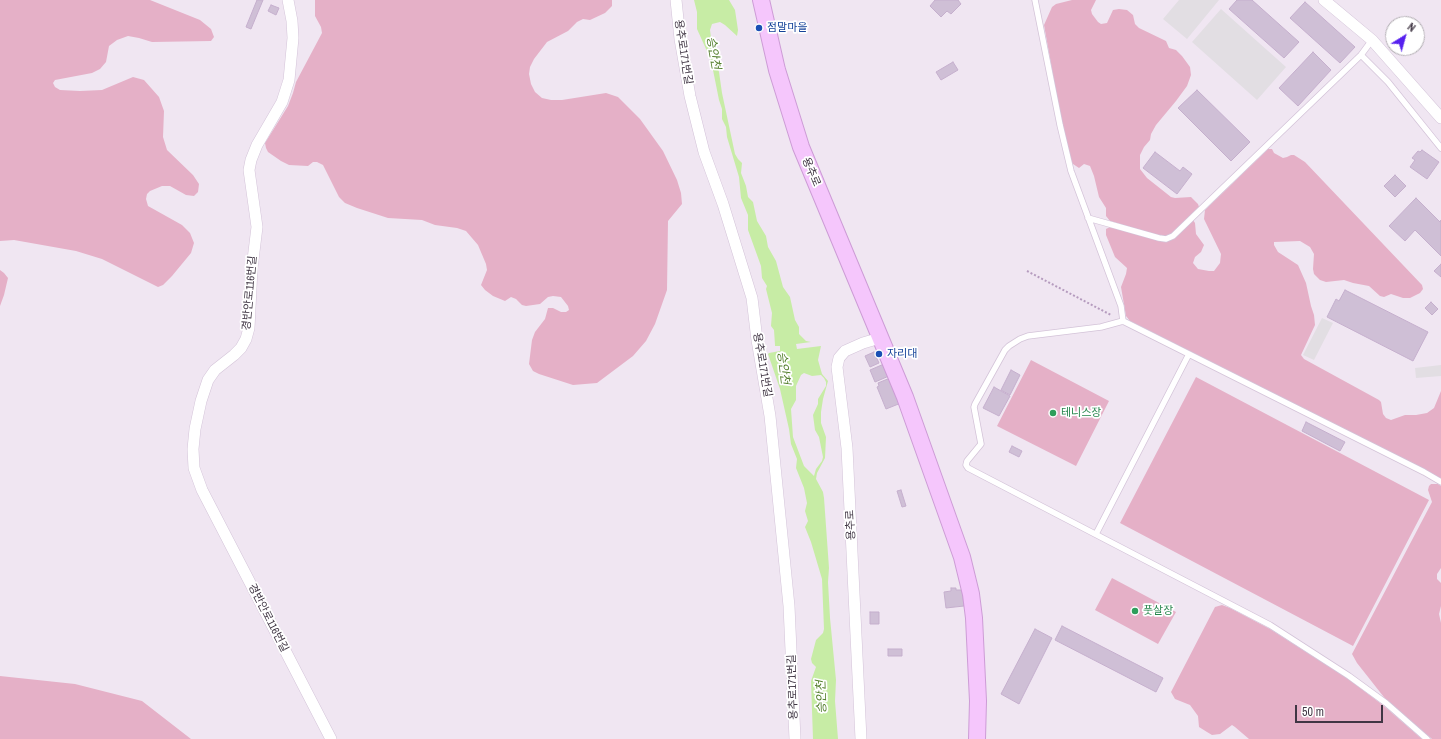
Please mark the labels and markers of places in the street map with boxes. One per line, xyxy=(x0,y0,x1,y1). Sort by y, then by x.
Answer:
place label: 점말마을 xyxy=(767,21,807,35)
marker: 점말마을 xyxy=(754,23,764,33)
place label: 자리대 xyxy=(887,347,917,361)
marker: 자리대 xyxy=(874,349,884,359)
place label: 테니스장 xyxy=(1061,406,1101,420)
marker: 테니스장 xyxy=(1048,408,1058,418)
place label: 풋살장 xyxy=(1143,604,1173,618)
marker: 풋살장 xyxy=(1130,606,1140,616)

